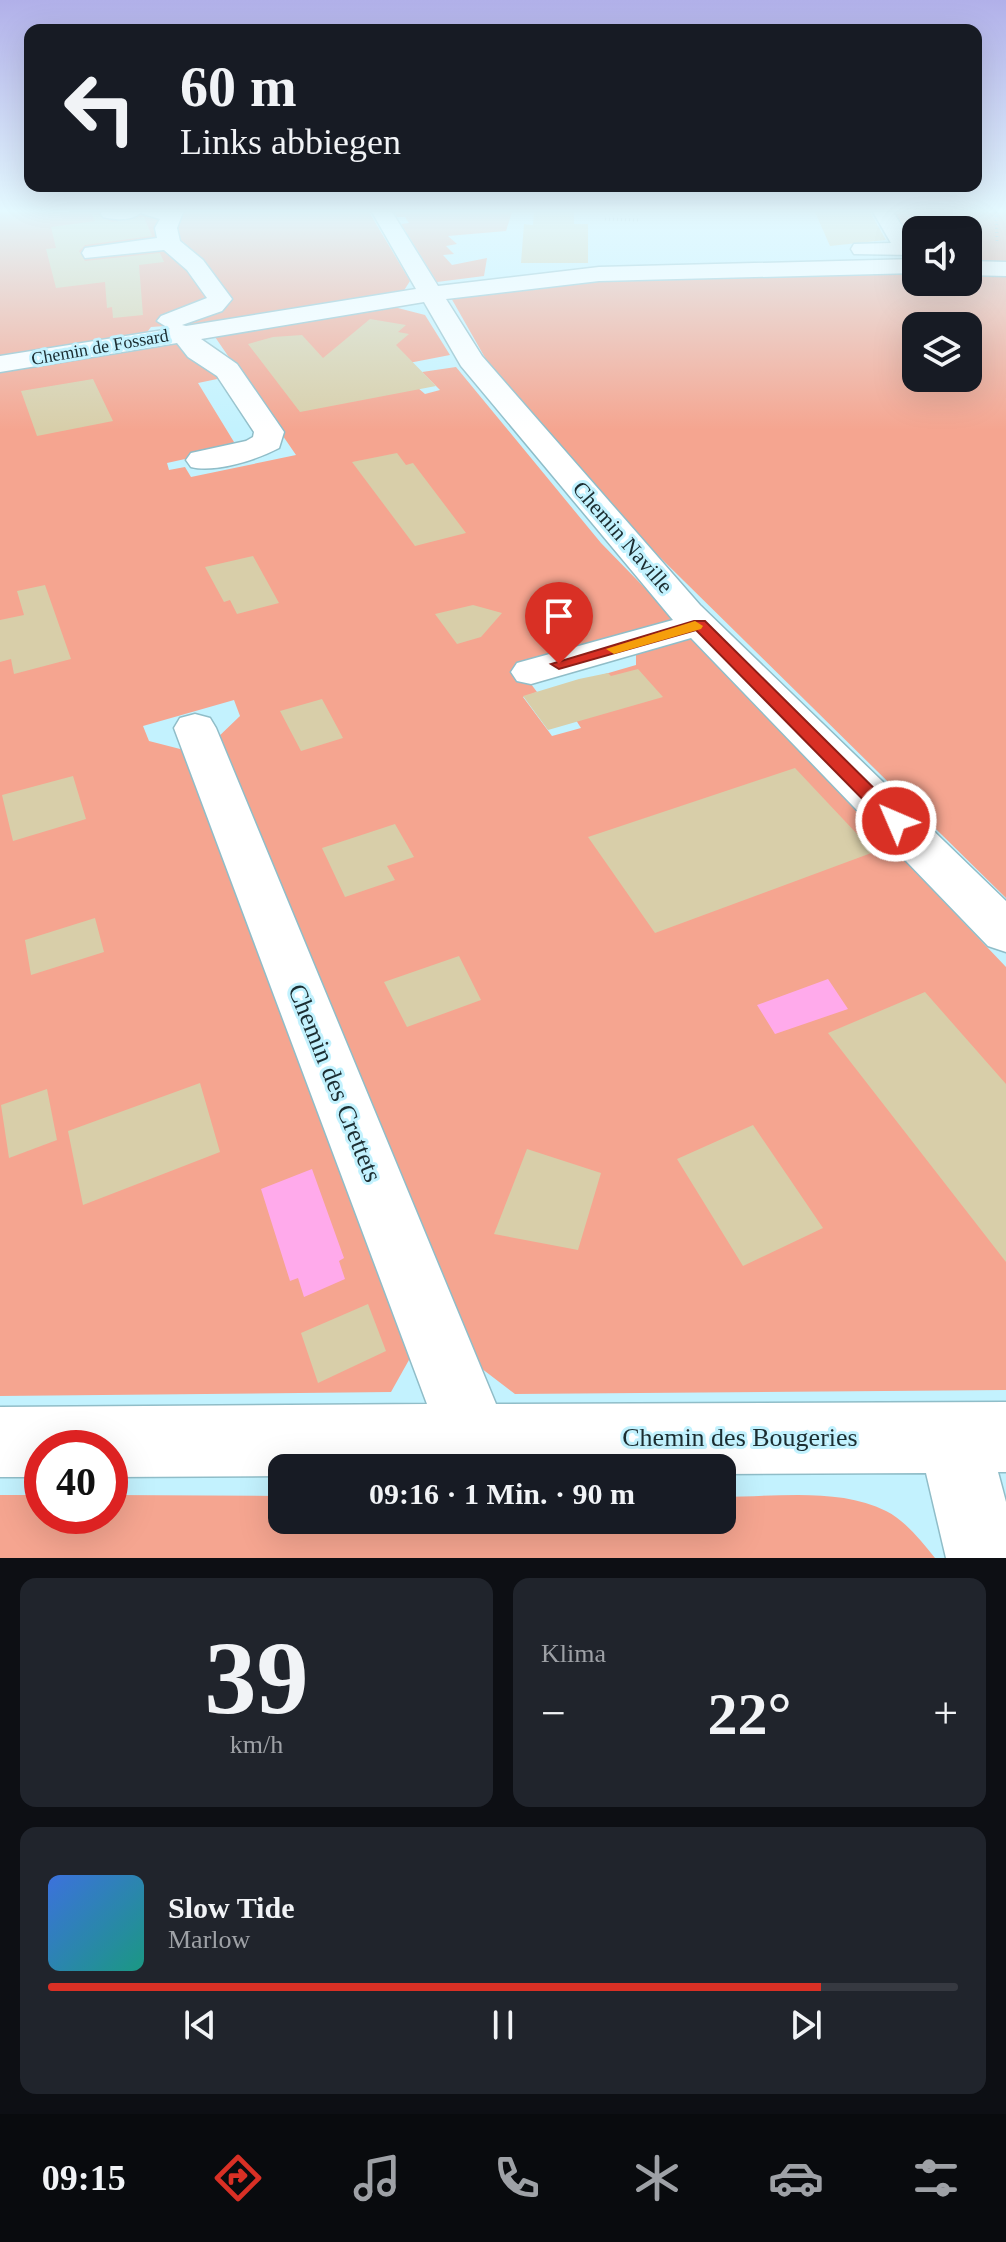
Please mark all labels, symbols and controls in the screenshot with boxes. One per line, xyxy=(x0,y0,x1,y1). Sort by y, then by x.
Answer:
icon: left xyxy=(48,56,152,160)
text: 60 m xyxy=(180,56,297,118)
text: Links abbiegen xyxy=(180,122,401,162)
map controls xyxy=(902,216,982,392)
button: sound xyxy=(902,216,982,296)
button: layers xyxy=(902,312,982,392)
street label: Chemin de Fossard xyxy=(30,325,170,369)
street label: Chemin Naville xyxy=(568,476,678,598)
pin xyxy=(525,582,593,664)
icon: arrive xyxy=(537,594,581,638)
position arrow xyxy=(854,779,938,863)
street label: Chemin des Crettets xyxy=(282,980,388,1186)
street label: Chemin des Bougeries xyxy=(622,1423,858,1452)
speed limit sign: 40 xyxy=(24,1430,128,1534)
text: 09:16 · 1 Min. · 90 m xyxy=(369,1477,635,1510)
text: 39 xyxy=(205,1620,309,1735)
text: Klima xyxy=(541,1639,606,1668)
text: 22° xyxy=(708,1681,792,1747)
text: − xyxy=(541,1689,566,1738)
text: + xyxy=(933,1689,958,1738)
text: km/h xyxy=(230,1730,283,1759)
text: Slow Tide xyxy=(168,1891,294,1924)
text: Marlow xyxy=(168,1925,250,1954)
icon: previous xyxy=(178,2003,222,2047)
icon: pause xyxy=(481,2003,525,2047)
icon: next xyxy=(784,2003,828,2047)
icon: directions xyxy=(210,2150,266,2206)
icon: music xyxy=(349,2150,405,2206)
icon: phone xyxy=(489,2150,545,2206)
icon: climate xyxy=(629,2150,685,2206)
icon: car xyxy=(768,2150,824,2206)
icon: filters xyxy=(908,2150,964,2206)
text: 09:15 xyxy=(42,2158,126,2198)

